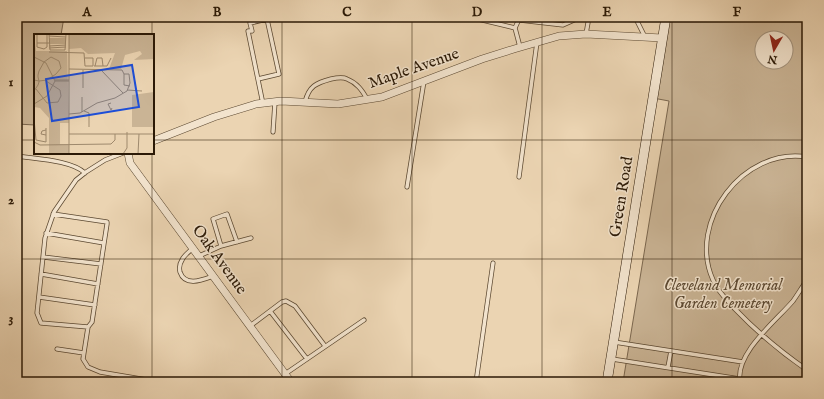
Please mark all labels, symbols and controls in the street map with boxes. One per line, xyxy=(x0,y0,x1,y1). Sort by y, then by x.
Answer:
text: A xyxy=(82,4,93,21)
text: B xyxy=(213,4,222,21)
text: C xyxy=(342,4,352,21)
text: D xyxy=(472,4,483,21)
text: E xyxy=(602,4,612,21)
text: F xyxy=(733,4,742,21)
north arrow xyxy=(754,30,794,70)
inset map xyxy=(34,34,154,154)
street label: Maple Avenue xyxy=(366,44,462,94)
text: N xyxy=(766,51,779,67)
text: 1 xyxy=(9,74,14,91)
street label: Green Road xyxy=(606,155,638,239)
text: 2 xyxy=(8,192,14,209)
street label: Oak Avenue xyxy=(187,221,251,299)
park label: Cleveland Memorial Garden Cemetery xyxy=(664,276,783,314)
text: 3 xyxy=(9,310,14,327)

